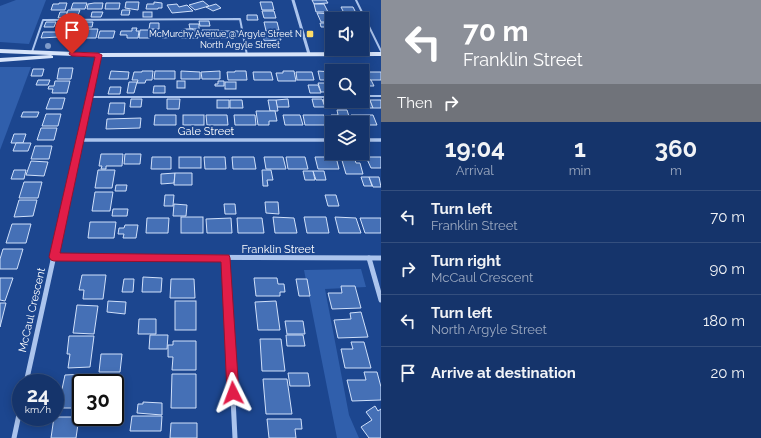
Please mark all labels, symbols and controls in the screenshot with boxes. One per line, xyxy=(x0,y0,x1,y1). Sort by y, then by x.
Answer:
map controls xyxy=(325,12,369,160)
button: sound xyxy=(325,12,369,56)
pin xyxy=(55,13,89,54)
text: 70 m xyxy=(463,15,529,48)
icon: left xyxy=(397,16,449,68)
icon: arrive xyxy=(61,19,83,41)
place label: McMurchy Avenue @ Argyle Street N xyxy=(149,29,302,39)
marker: McMurchy Avenue @ Argyle Street N xyxy=(305,29,315,39)
street label: North Argyle Street xyxy=(200,40,280,50)
text: Franklin Street xyxy=(463,49,583,70)
button: search xyxy=(325,64,369,108)
icon: right xyxy=(440,92,462,114)
text: Then xyxy=(397,94,432,112)
button: layers xyxy=(325,116,369,160)
street label: Gale Street xyxy=(178,125,235,138)
text: 19:04 xyxy=(445,134,505,163)
text: 1 xyxy=(574,134,586,163)
text: 360 xyxy=(655,134,697,163)
text: Arrival xyxy=(456,163,494,178)
text: min xyxy=(569,163,591,178)
text: m xyxy=(670,163,682,178)
text: Turn left xyxy=(431,200,492,218)
icon: left xyxy=(397,206,419,228)
text: 70 m xyxy=(710,208,745,226)
text: Franklin Street xyxy=(431,218,518,233)
street label: Franklin Street xyxy=(241,243,315,256)
text: Turn right xyxy=(431,252,501,270)
icon: right xyxy=(397,258,419,280)
text: 90 m xyxy=(709,260,745,278)
street label: McCaul Crescent xyxy=(16,266,48,354)
text: McCaul Crescent xyxy=(431,270,533,285)
text: Turn left xyxy=(431,304,492,322)
icon: left xyxy=(397,310,419,332)
text: 180 m xyxy=(703,312,745,330)
text: North Argyle Street xyxy=(431,322,547,337)
icon: arrive xyxy=(397,362,419,384)
text: Arrive at destination xyxy=(431,364,576,382)
text: 20 m xyxy=(710,364,745,382)
position arrow xyxy=(212,372,254,414)
speed limit sign: 30 xyxy=(72,374,124,426)
text: 24 xyxy=(27,383,49,407)
text: km/h xyxy=(25,404,51,415)

